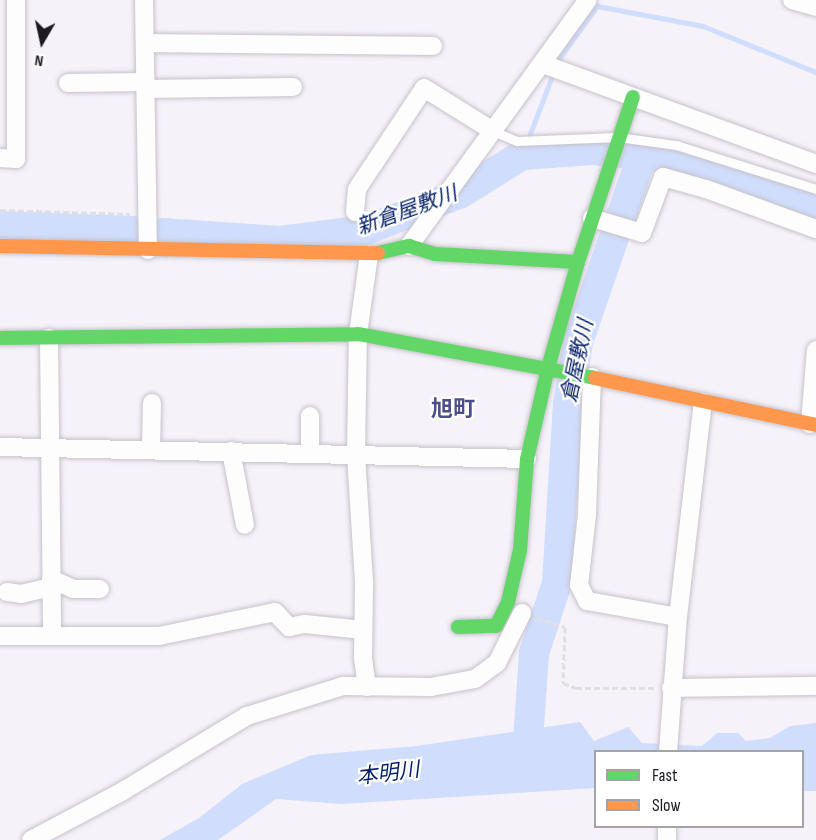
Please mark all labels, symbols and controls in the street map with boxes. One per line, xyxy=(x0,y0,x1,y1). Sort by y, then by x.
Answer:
north arrow xyxy=(12,12,72,72)
text: N xyxy=(33,50,45,70)
water label: 新倉屋敷川 xyxy=(353,181,461,241)
water label: 倉屋敷川 xyxy=(557,317,599,405)
district label: 旭町 xyxy=(431,397,475,423)
legend xyxy=(594,750,804,828)
water label: 本明川 xyxy=(355,758,421,790)
text: Fast xyxy=(652,765,677,786)
text: Slow xyxy=(652,795,681,816)

